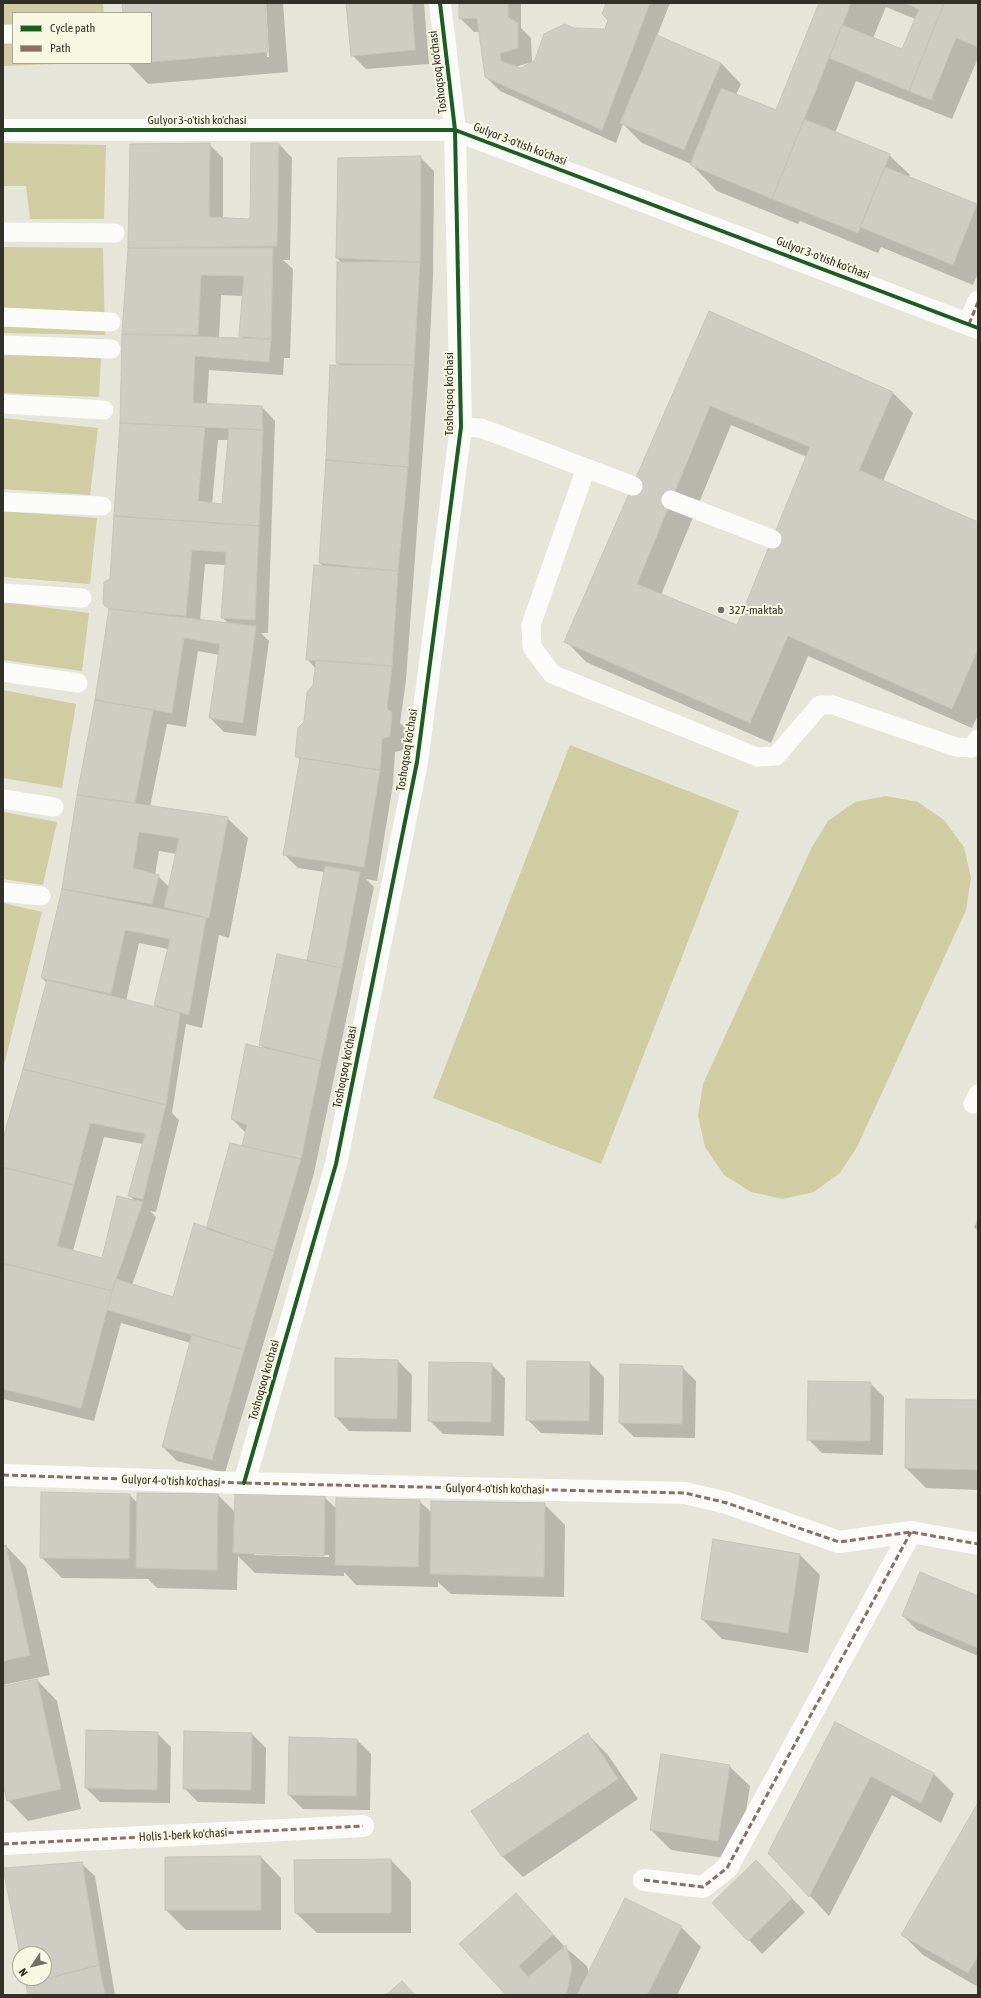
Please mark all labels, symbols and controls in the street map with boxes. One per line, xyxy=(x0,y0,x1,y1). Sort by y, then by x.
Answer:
legend xyxy=(12,12,152,64)
text: Cycle path xyxy=(50,21,95,35)
street label: Toshoqsoq ko'chasi xyxy=(426,30,450,114)
text: Path xyxy=(50,41,71,55)
street label: Gulyor 3-o'tish ko'chasi xyxy=(147,113,247,127)
street label: Gulyor 3-o'tish ko'chasi xyxy=(471,120,569,168)
street label: Gulyor 3-o'tish ko'chasi xyxy=(774,234,872,282)
street label: Toshoqsoq ko'chasi xyxy=(442,352,456,436)
place label: 327-maktab xyxy=(729,603,783,617)
marker: 327-maktab xyxy=(716,605,726,615)
street label: Toshoqsoq ko'chasi xyxy=(393,708,421,792)
street label: Toshoqsoq ko'chasi xyxy=(330,1025,360,1109)
street label: Toshoqsoq ko'chasi xyxy=(246,1338,282,1422)
street label: Gulyor 4-o'tish ko'chasi xyxy=(121,1472,221,1490)
street label: Gulyor 4-o'tish ko'chasi xyxy=(445,1481,545,1497)
street label: Holis 1-berk ko'chasi xyxy=(138,1825,228,1845)
north arrow xyxy=(12,1946,52,1986)
text: N xyxy=(16,1966,30,1978)

